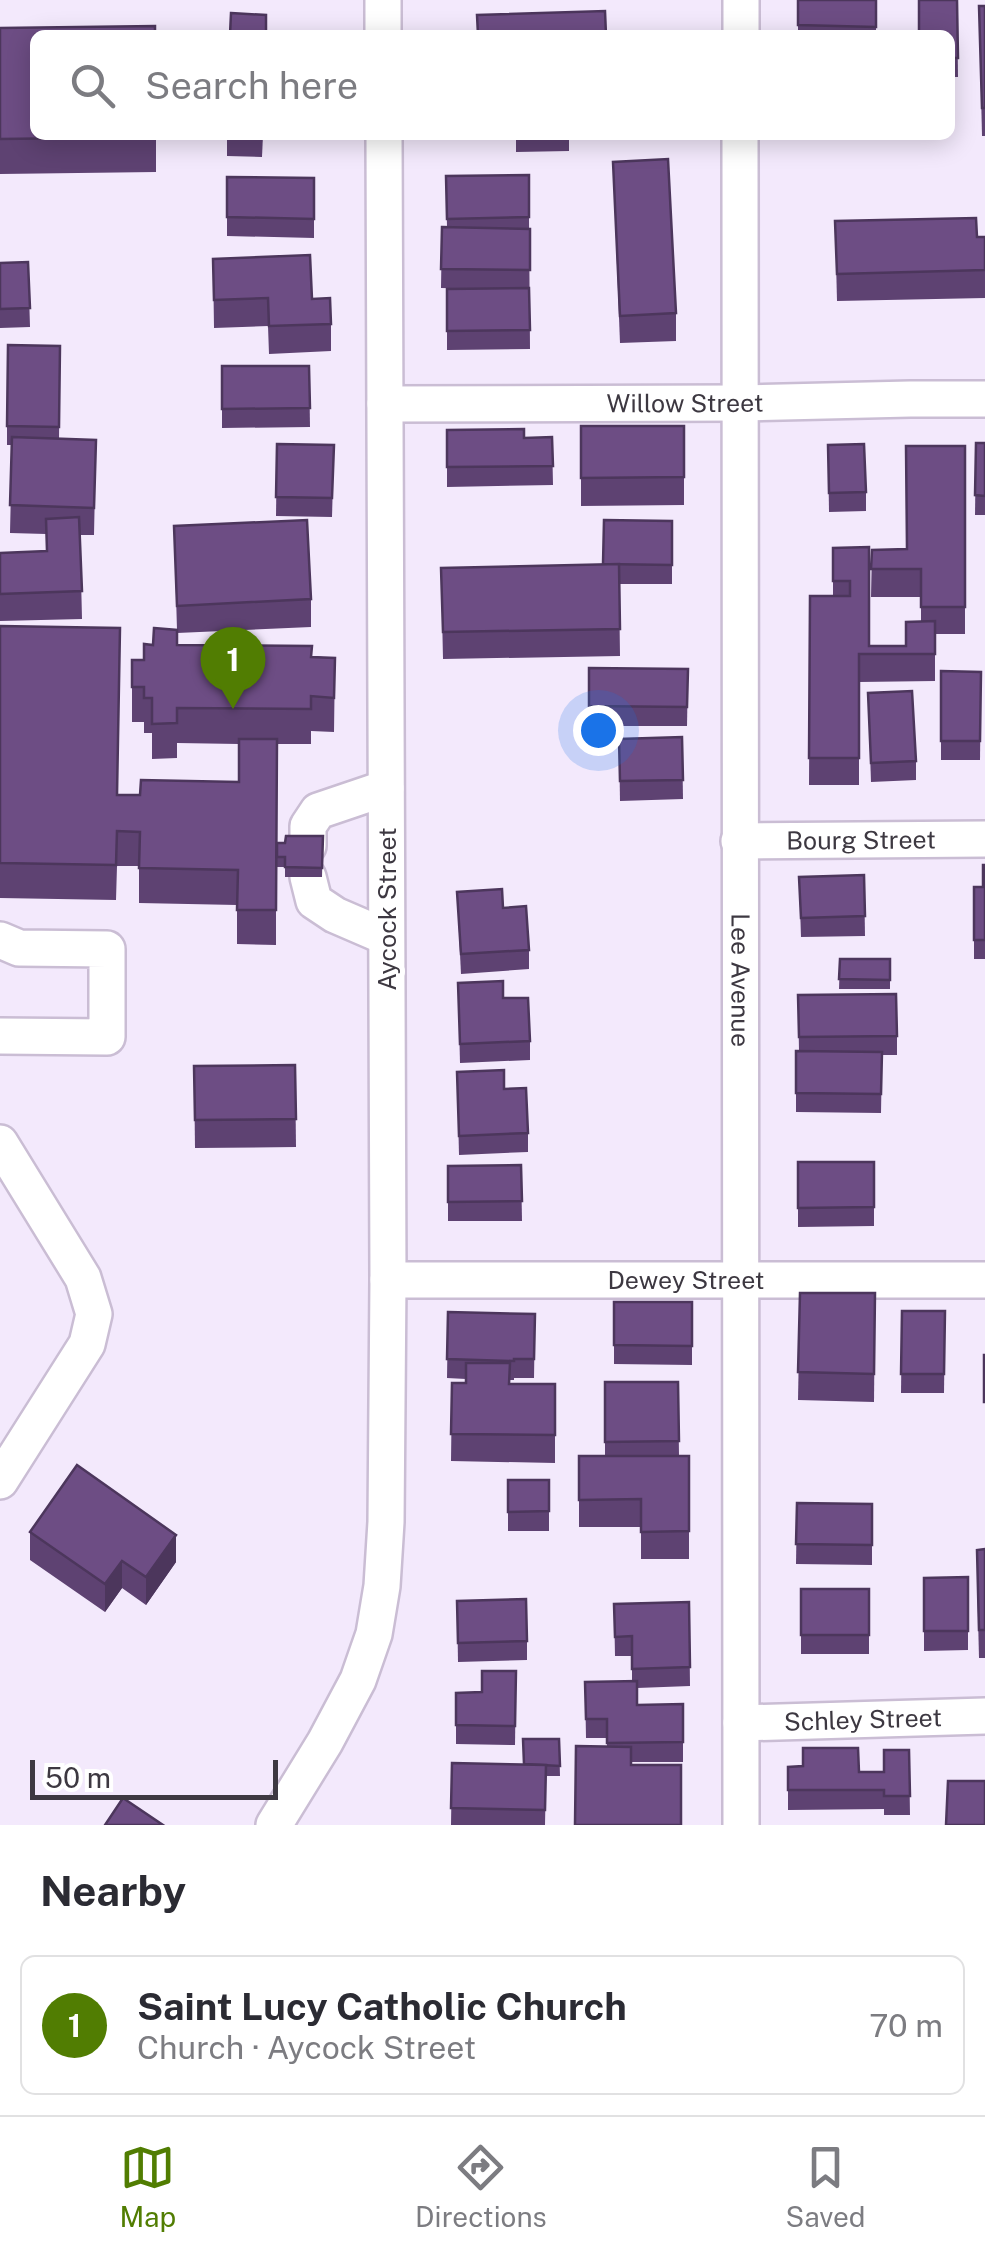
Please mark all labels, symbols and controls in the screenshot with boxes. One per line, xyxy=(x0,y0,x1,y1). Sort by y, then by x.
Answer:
search box xyxy=(30,30,955,140)
icon: search xyxy=(65,58,120,113)
text: Search here xyxy=(145,63,358,108)
street label: Willow Street xyxy=(607,387,764,418)
pin: 1 xyxy=(200,626,266,709)
your location xyxy=(573,705,624,756)
street label: Bourg Street xyxy=(786,824,936,856)
street label: Aycock Street xyxy=(372,827,402,991)
street label: Lee Avenue xyxy=(725,913,756,1047)
street label: Dewey Street xyxy=(607,1265,765,1295)
street label: Schley Street xyxy=(784,1702,942,1737)
scale bar xyxy=(30,1755,278,1800)
text: 50 m xyxy=(45,1761,111,1794)
text: Nearby xyxy=(40,1866,186,1915)
text: Saint Lucy Catholic Church xyxy=(137,1984,627,2029)
text: 1 xyxy=(68,2007,81,2044)
text: 70 m xyxy=(869,2007,943,2044)
text: Church · Aycock Street xyxy=(137,2029,476,2066)
tab: Map xyxy=(119,2140,176,2233)
tab: Directions xyxy=(415,2140,547,2233)
tab: Saved xyxy=(785,2140,866,2233)

